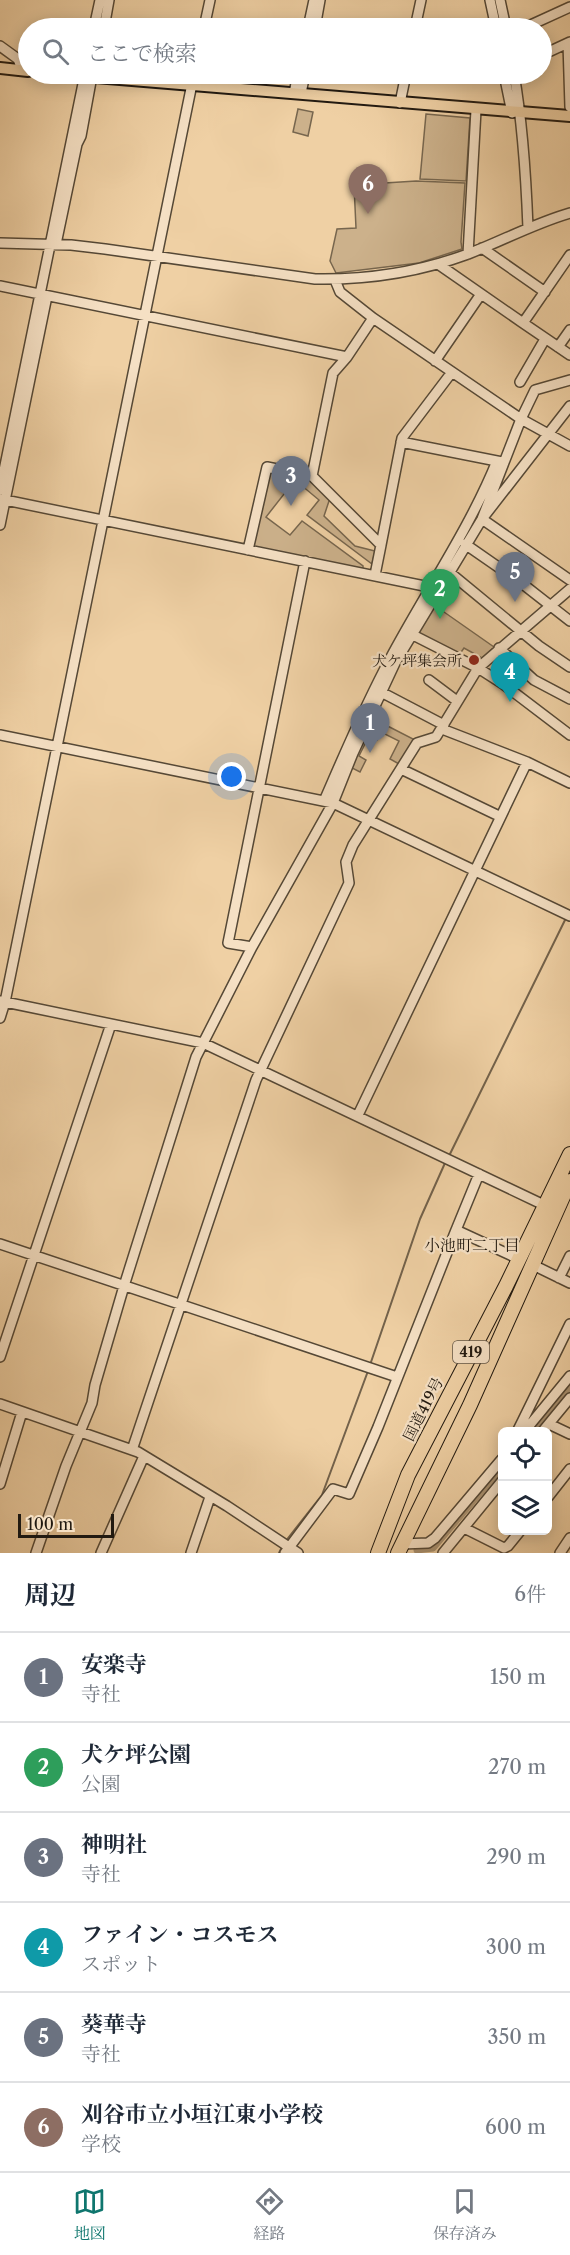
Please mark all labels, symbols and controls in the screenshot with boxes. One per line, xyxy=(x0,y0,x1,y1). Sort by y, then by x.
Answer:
search box xyxy=(18,18,552,84)
icon: search xyxy=(39,35,72,68)
text: ここで検索 xyxy=(87,40,197,67)
pin: 6 xyxy=(348,164,388,214)
pin: 3 xyxy=(272,456,310,506)
pin: 5 xyxy=(496,552,534,602)
pin: 2 xyxy=(420,570,460,619)
place label: 犬ケ坪集会所 xyxy=(372,651,462,670)
pin: 4 xyxy=(490,652,530,702)
marker: 犬ケ坪集会所 xyxy=(467,653,481,667)
pin: 1 xyxy=(350,704,389,753)
your location xyxy=(217,762,246,791)
district label: 小池町二丁目 xyxy=(424,1235,520,1255)
road number: 419 xyxy=(453,1341,489,1363)
street label: 国道419号 xyxy=(399,1374,447,1444)
map controls xyxy=(498,1427,552,1535)
button: locate xyxy=(498,1427,552,1481)
button: layers xyxy=(498,1481,552,1535)
scale bar xyxy=(18,1511,114,1538)
text: 100 m xyxy=(27,1514,73,1534)
text: 周辺 xyxy=(24,1579,76,1611)
text: 6件 xyxy=(514,1582,546,1606)
text: 安楽寺 xyxy=(81,1651,147,1678)
text: 1 xyxy=(39,1665,48,1689)
text: 150 m xyxy=(490,1665,546,1689)
text: 寺社 xyxy=(81,1682,121,1706)
text: 犬ケ坪公園 xyxy=(81,1741,191,1768)
text: 2 xyxy=(38,1755,49,1779)
text: 270 m xyxy=(488,1755,546,1779)
text: 公園 xyxy=(81,1772,121,1796)
text: 神明社 xyxy=(81,1831,147,1858)
text: 3 xyxy=(38,1845,49,1869)
text: 290 m xyxy=(486,1845,546,1869)
text: 寺社 xyxy=(81,1862,121,1886)
text: ファイン・コスモス xyxy=(81,1921,279,1948)
text: 4 xyxy=(38,1935,49,1959)
text: 300 m xyxy=(486,1935,546,1959)
text: スポット xyxy=(81,1952,161,1976)
text: 葵華寺 xyxy=(81,2011,147,2038)
text: 5 xyxy=(38,2025,49,2049)
text: 350 m xyxy=(488,2025,546,2049)
text: 寺社 xyxy=(81,2042,121,2066)
text: 刈谷市立小垣江東小学校 xyxy=(81,2101,323,2128)
text: 6 xyxy=(38,2115,49,2139)
text: 600 m xyxy=(485,2115,546,2139)
text: 学校 xyxy=(81,2132,121,2156)
tab: 地図 xyxy=(73,2185,106,2244)
tab: 経路 xyxy=(253,2185,286,2244)
tab: 保存済み xyxy=(433,2185,497,2244)

